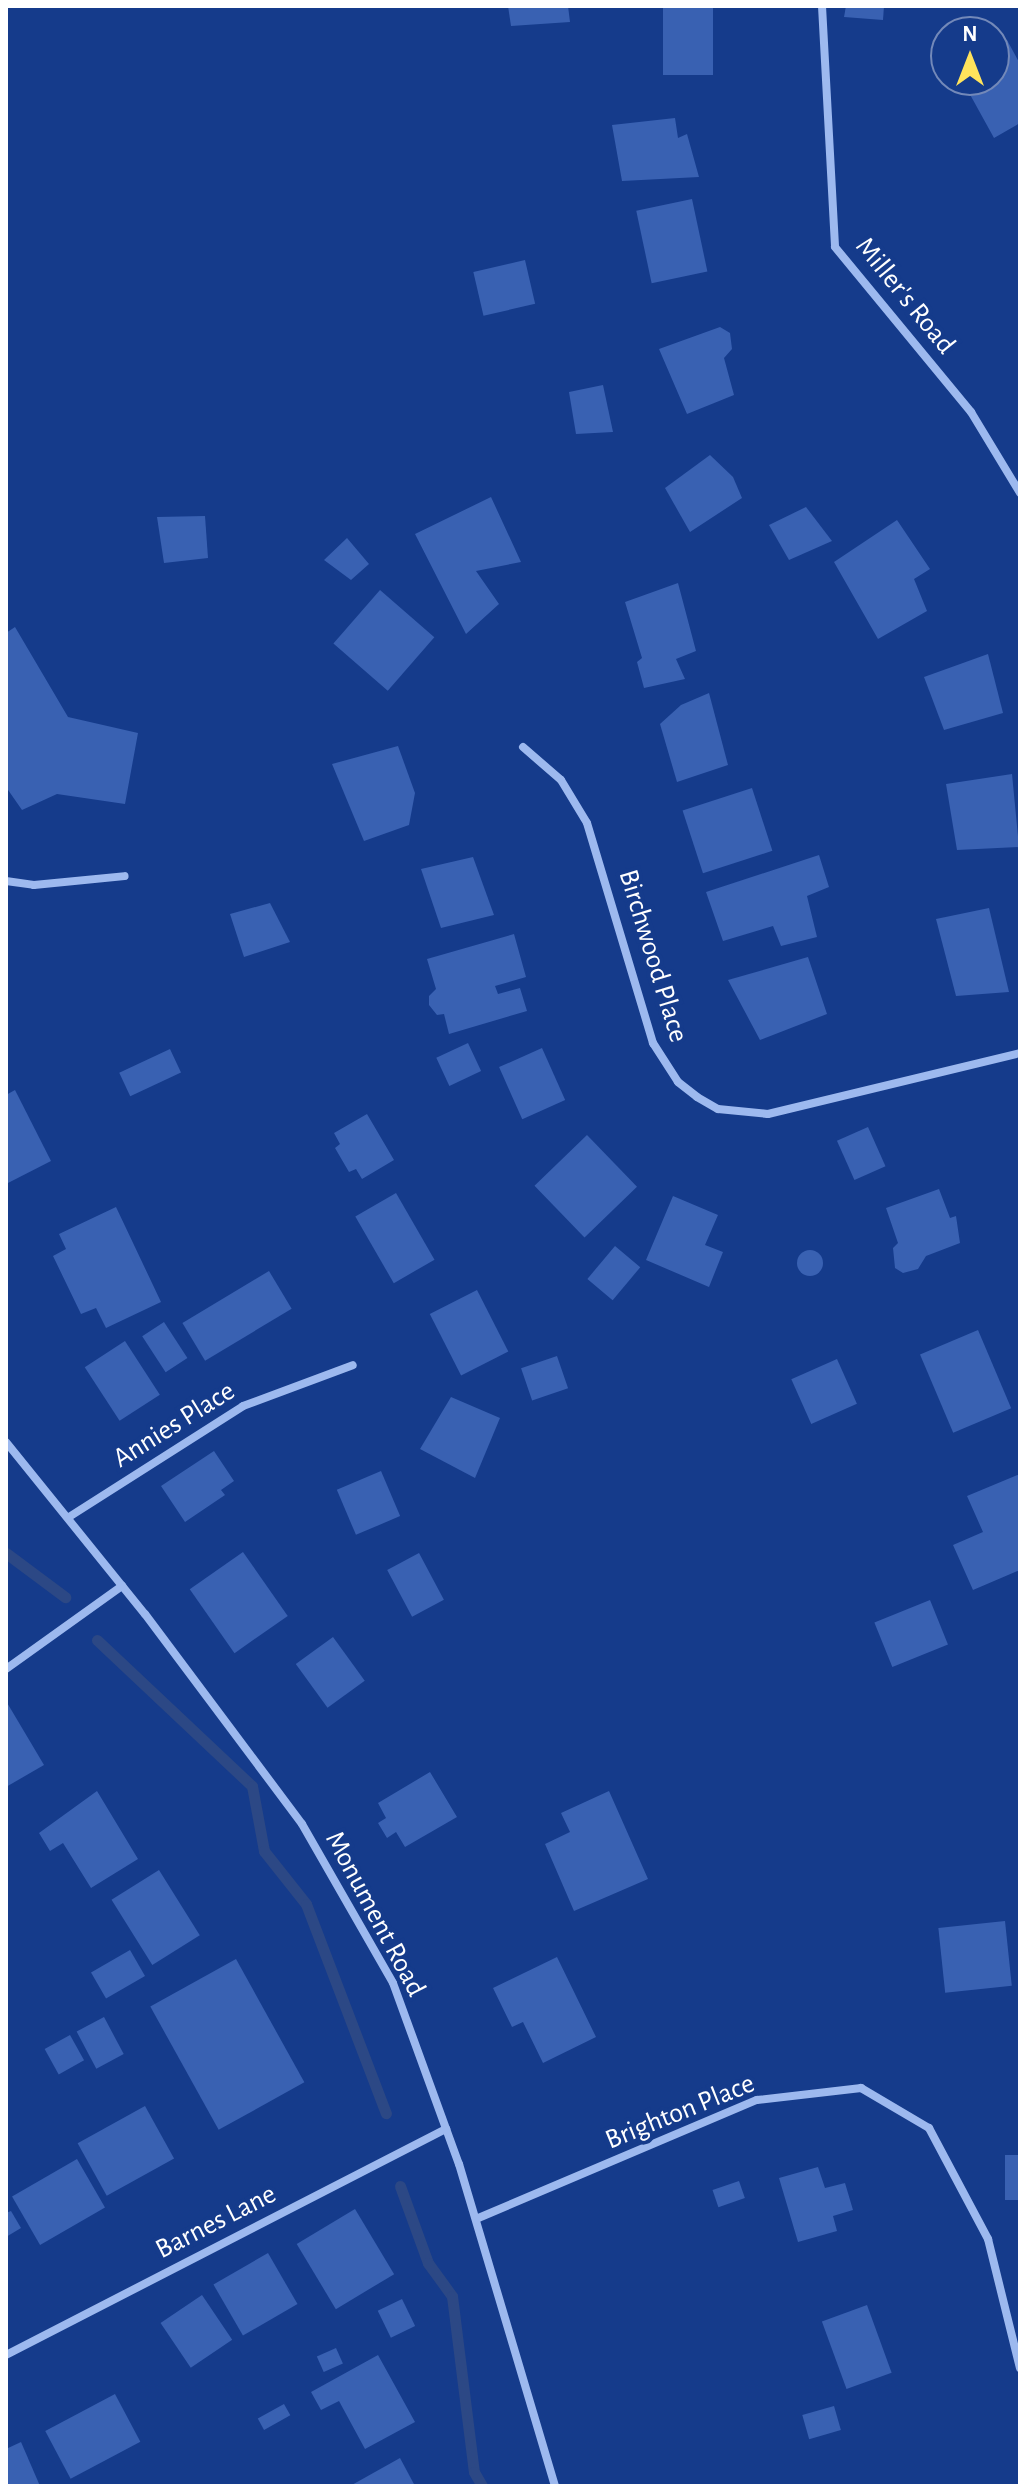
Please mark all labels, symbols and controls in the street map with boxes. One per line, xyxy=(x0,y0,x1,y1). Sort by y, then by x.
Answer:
north arrow xyxy=(930,16,1010,96)
text: N xyxy=(962,23,978,45)
street label: Miller's Road xyxy=(848,231,962,361)
street label: Birchwood Place xyxy=(611,866,695,1046)
street label: Annies Place xyxy=(107,1374,241,1476)
street label: Monument Road xyxy=(317,1826,433,2002)
street label: Brighton Place xyxy=(600,2067,760,2157)
street label: Barnes Lane xyxy=(150,2177,282,2267)

